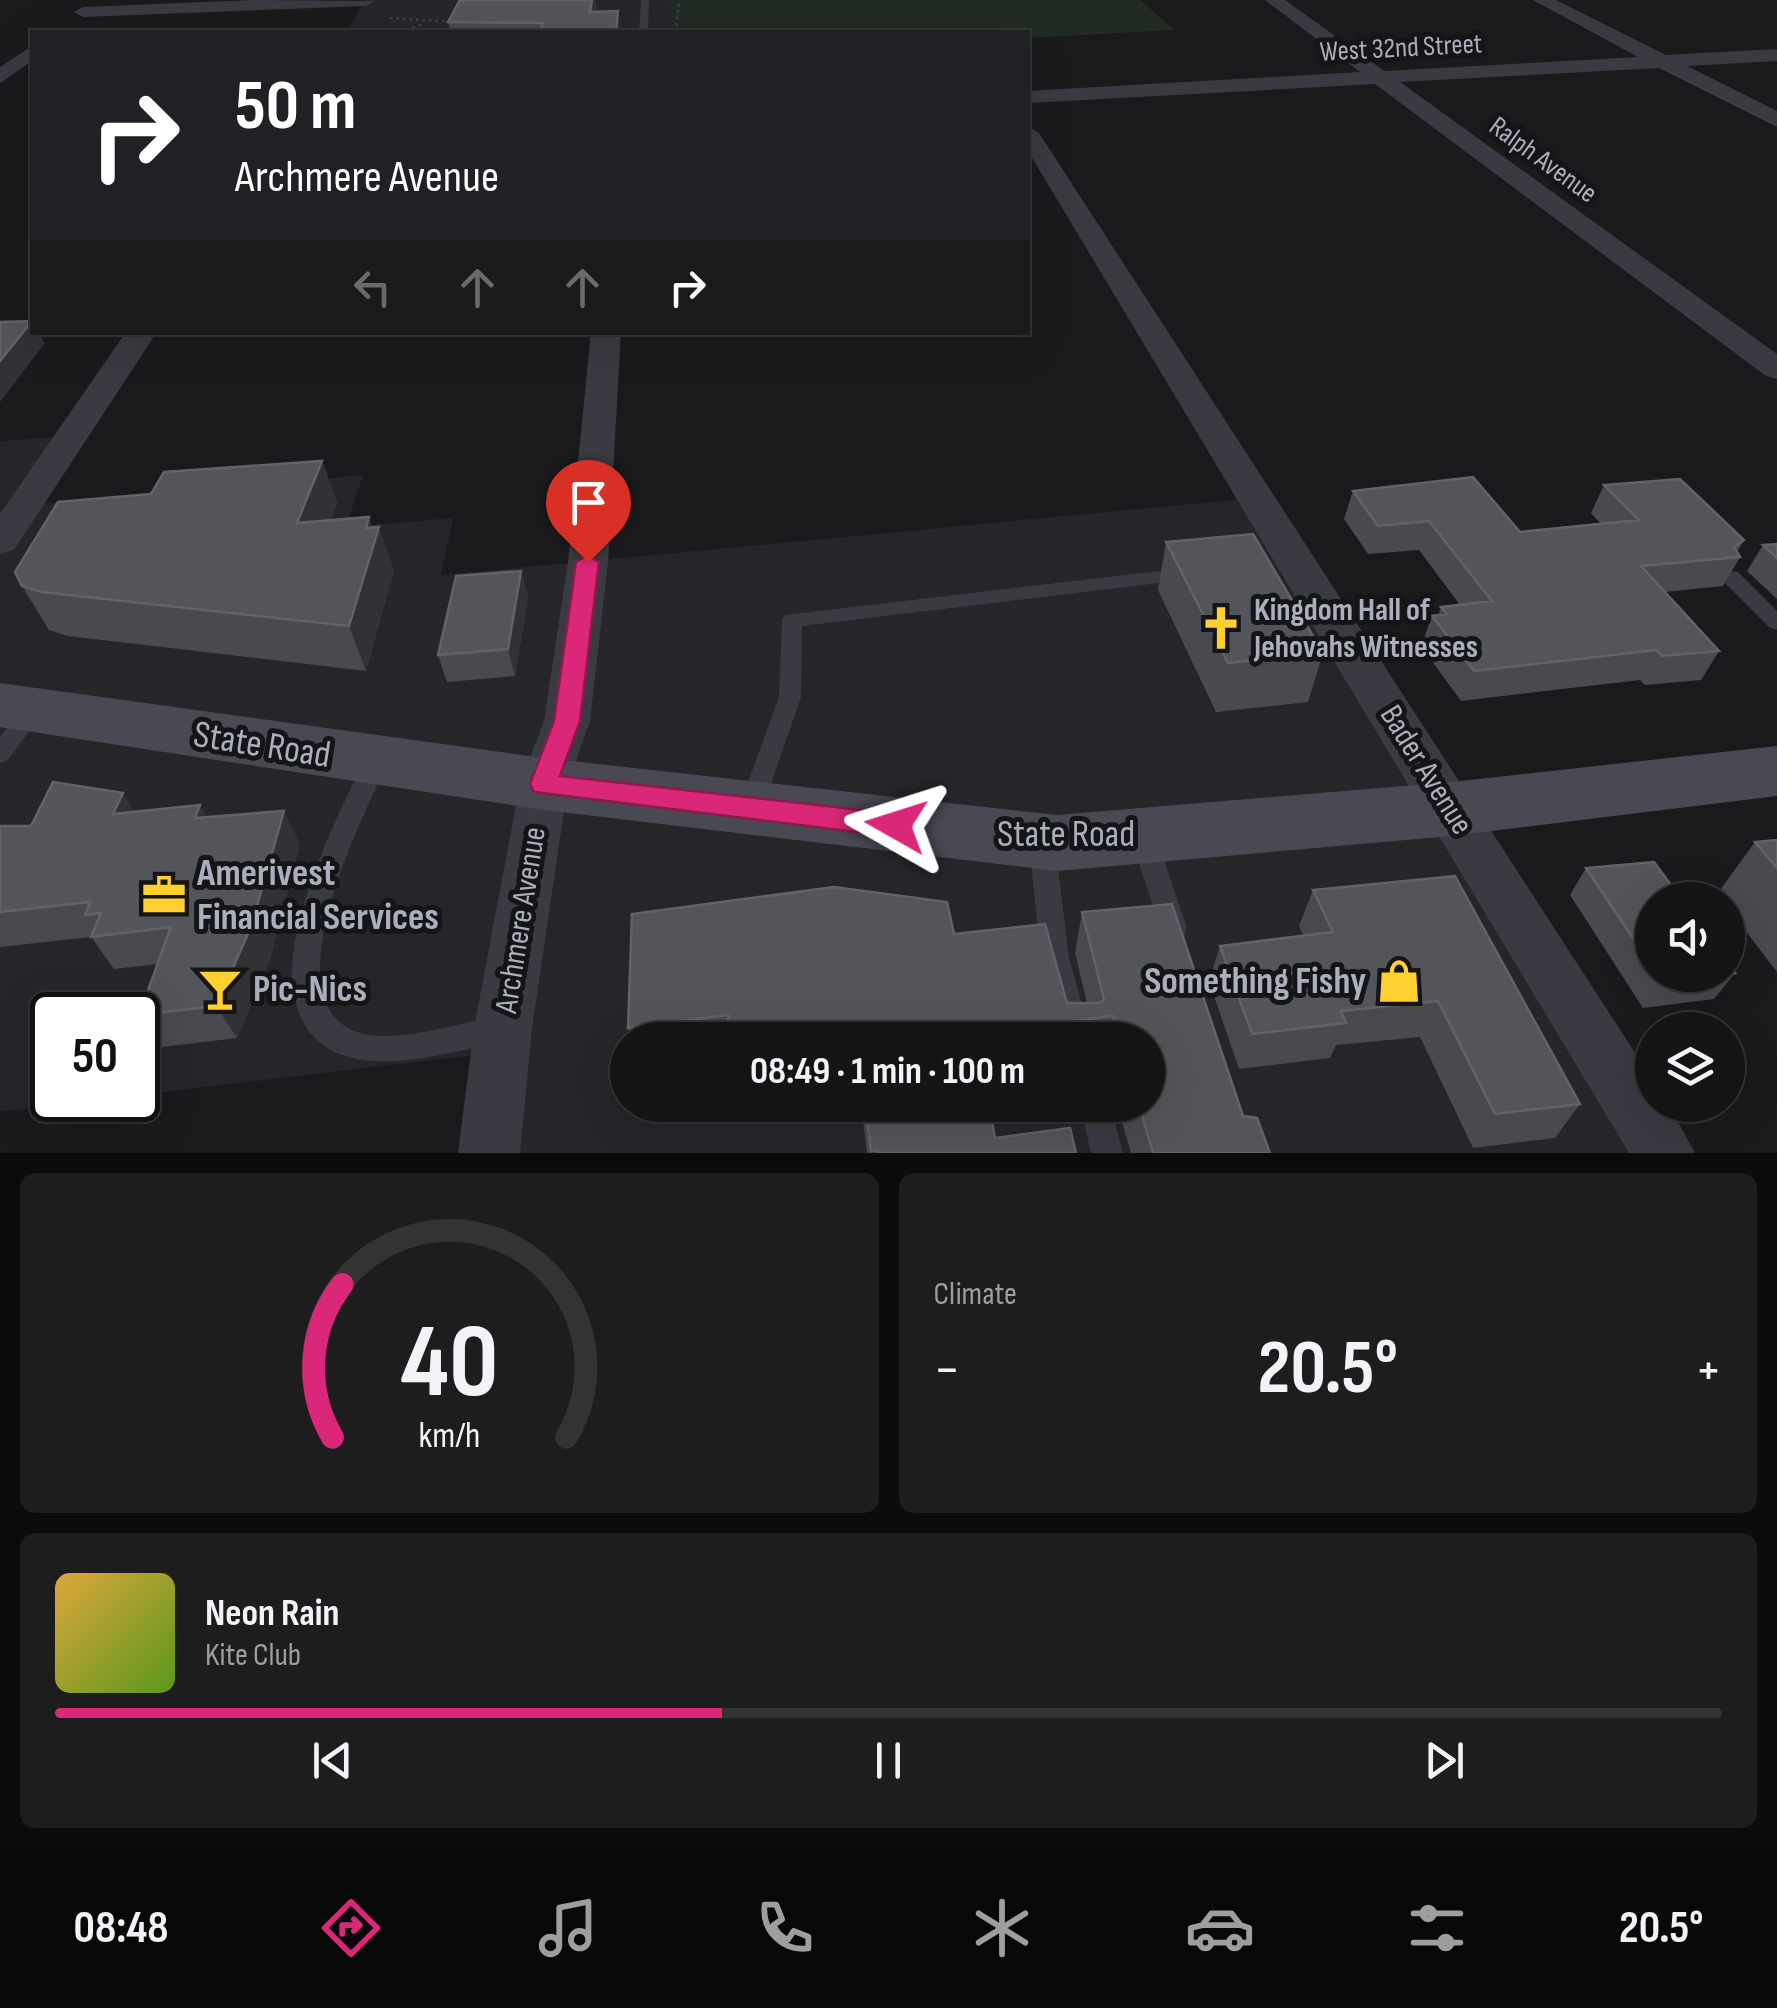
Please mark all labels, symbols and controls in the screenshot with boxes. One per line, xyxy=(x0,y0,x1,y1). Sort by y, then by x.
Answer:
street label: West 32nd Street xyxy=(1319,27,1483,69)
text: 50 m xyxy=(235,65,356,149)
icon: right xyxy=(70,70,200,200)
street label: Ralph Avenue xyxy=(1483,110,1603,210)
text: Archmere Avenue xyxy=(235,150,499,205)
icon: left xyxy=(345,260,400,315)
icon: ahead xyxy=(450,260,505,315)
icon: ahead xyxy=(555,260,610,315)
icon: right xyxy=(660,260,715,315)
pin xyxy=(546,460,631,563)
icon: arrive xyxy=(561,475,616,530)
place label: Kingdom Hall of Jehovahs Witnesses xyxy=(1253,591,1478,667)
church icon: Kingdom Hall of Jehovahs Witnesses xyxy=(1197,604,1245,652)
street label: Bader Avenue xyxy=(1371,698,1481,842)
street label: State Road xyxy=(190,712,334,778)
position arrow xyxy=(844,773,948,877)
street label: State Road xyxy=(997,812,1135,857)
street label: Archmere Avenue xyxy=(487,824,555,1017)
place label: Amerivest Financial Services xyxy=(196,851,439,940)
office icon: Amerivest Financial Services xyxy=(140,871,188,919)
map controls xyxy=(1635,882,1745,1122)
button: sound xyxy=(1635,882,1745,992)
shop icon: Something Fishy xyxy=(1375,957,1423,1005)
place label: Something Fishy xyxy=(1144,959,1366,1004)
bar icon: Pic-Nics xyxy=(196,965,244,1013)
place label: Pic-Nics xyxy=(253,967,367,1012)
speed limit sign: 50 xyxy=(30,992,160,1122)
button: layers xyxy=(1635,1012,1745,1122)
text: 08:49 · 1 min · 100 m xyxy=(750,1049,1025,1094)
text: Climate xyxy=(934,1275,1017,1314)
text: 40 xyxy=(400,1301,498,1426)
text: 20.5° xyxy=(1258,1324,1398,1415)
text: − xyxy=(934,1337,960,1404)
text: + xyxy=(1695,1337,1722,1404)
text: km/h xyxy=(418,1415,480,1458)
text: Neon Rain xyxy=(205,1591,339,1636)
text: Kite Club xyxy=(205,1636,301,1675)
icon: previous xyxy=(305,1733,360,1788)
icon: pause xyxy=(861,1733,916,1788)
icon: next xyxy=(1417,1733,1472,1788)
icon: directions xyxy=(316,1893,386,1963)
icon: music xyxy=(533,1893,603,1963)
icon: phone xyxy=(750,1893,820,1963)
icon: climate xyxy=(967,1893,1037,1963)
icon: car xyxy=(1185,1893,1255,1963)
icon: filters xyxy=(1402,1893,1472,1963)
text: 08:48 xyxy=(74,1901,169,1956)
text: 20.5° xyxy=(1619,1901,1703,1956)

